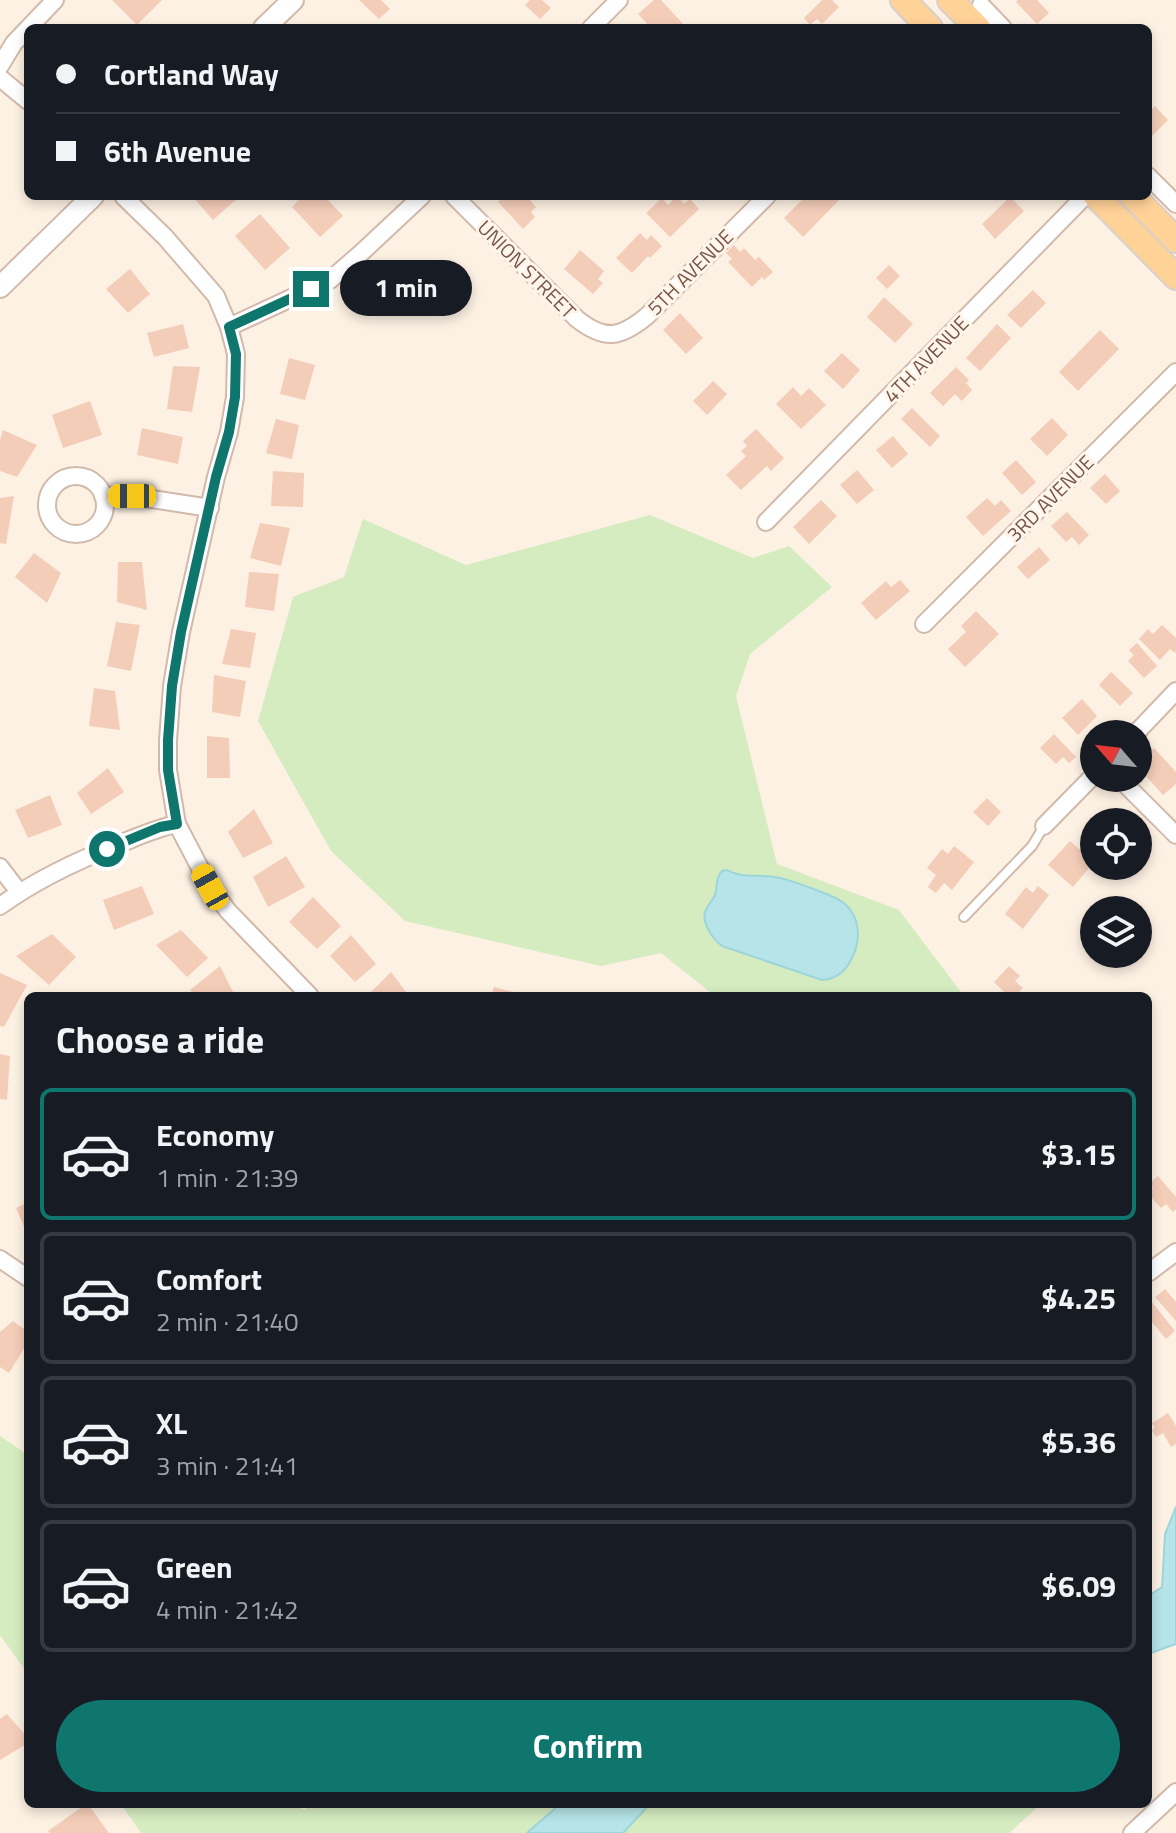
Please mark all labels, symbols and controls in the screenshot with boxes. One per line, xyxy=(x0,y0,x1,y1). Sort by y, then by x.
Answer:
text: Cortland Way xyxy=(104,51,279,97)
text: 6th Avenue xyxy=(104,128,251,174)
street label: UNION STREET xyxy=(471,213,584,326)
street label: 5TH AVENUE xyxy=(640,222,740,322)
callout: 1 min xyxy=(339,261,471,317)
text: 1 min xyxy=(374,268,438,307)
route end xyxy=(293,271,329,307)
street label: 4TH AVENUE xyxy=(876,308,976,410)
street label: 3RD AVENUE xyxy=(999,447,1101,549)
car xyxy=(108,484,156,508)
north arrow xyxy=(1080,720,1152,792)
map controls xyxy=(1080,720,1152,968)
button: locate xyxy=(1080,808,1152,880)
route start xyxy=(89,831,125,867)
car xyxy=(188,860,232,914)
button: layers xyxy=(1080,896,1152,968)
text: Choose a ride xyxy=(56,1012,264,1067)
text: Economy xyxy=(156,1112,274,1158)
icon: car xyxy=(60,1118,132,1190)
text: $3.15 xyxy=(1041,1131,1116,1177)
text: 1 min · 21:39 xyxy=(156,1158,299,1197)
text: Comfort xyxy=(156,1256,262,1302)
icon: car xyxy=(60,1262,132,1334)
text: $4.25 xyxy=(1041,1275,1116,1321)
text: 2 min · 21:40 xyxy=(156,1302,299,1341)
text: XL xyxy=(156,1400,187,1446)
icon: car xyxy=(60,1406,132,1478)
text: $5.36 xyxy=(1041,1419,1116,1465)
text: 3 min · 21:41 xyxy=(156,1446,299,1485)
text: Green xyxy=(156,1544,233,1590)
icon: car xyxy=(60,1550,132,1622)
text: $6.09 xyxy=(1041,1563,1116,1609)
text: 4 min · 21:42 xyxy=(156,1590,299,1629)
button: Confirm xyxy=(56,1700,1120,1792)

